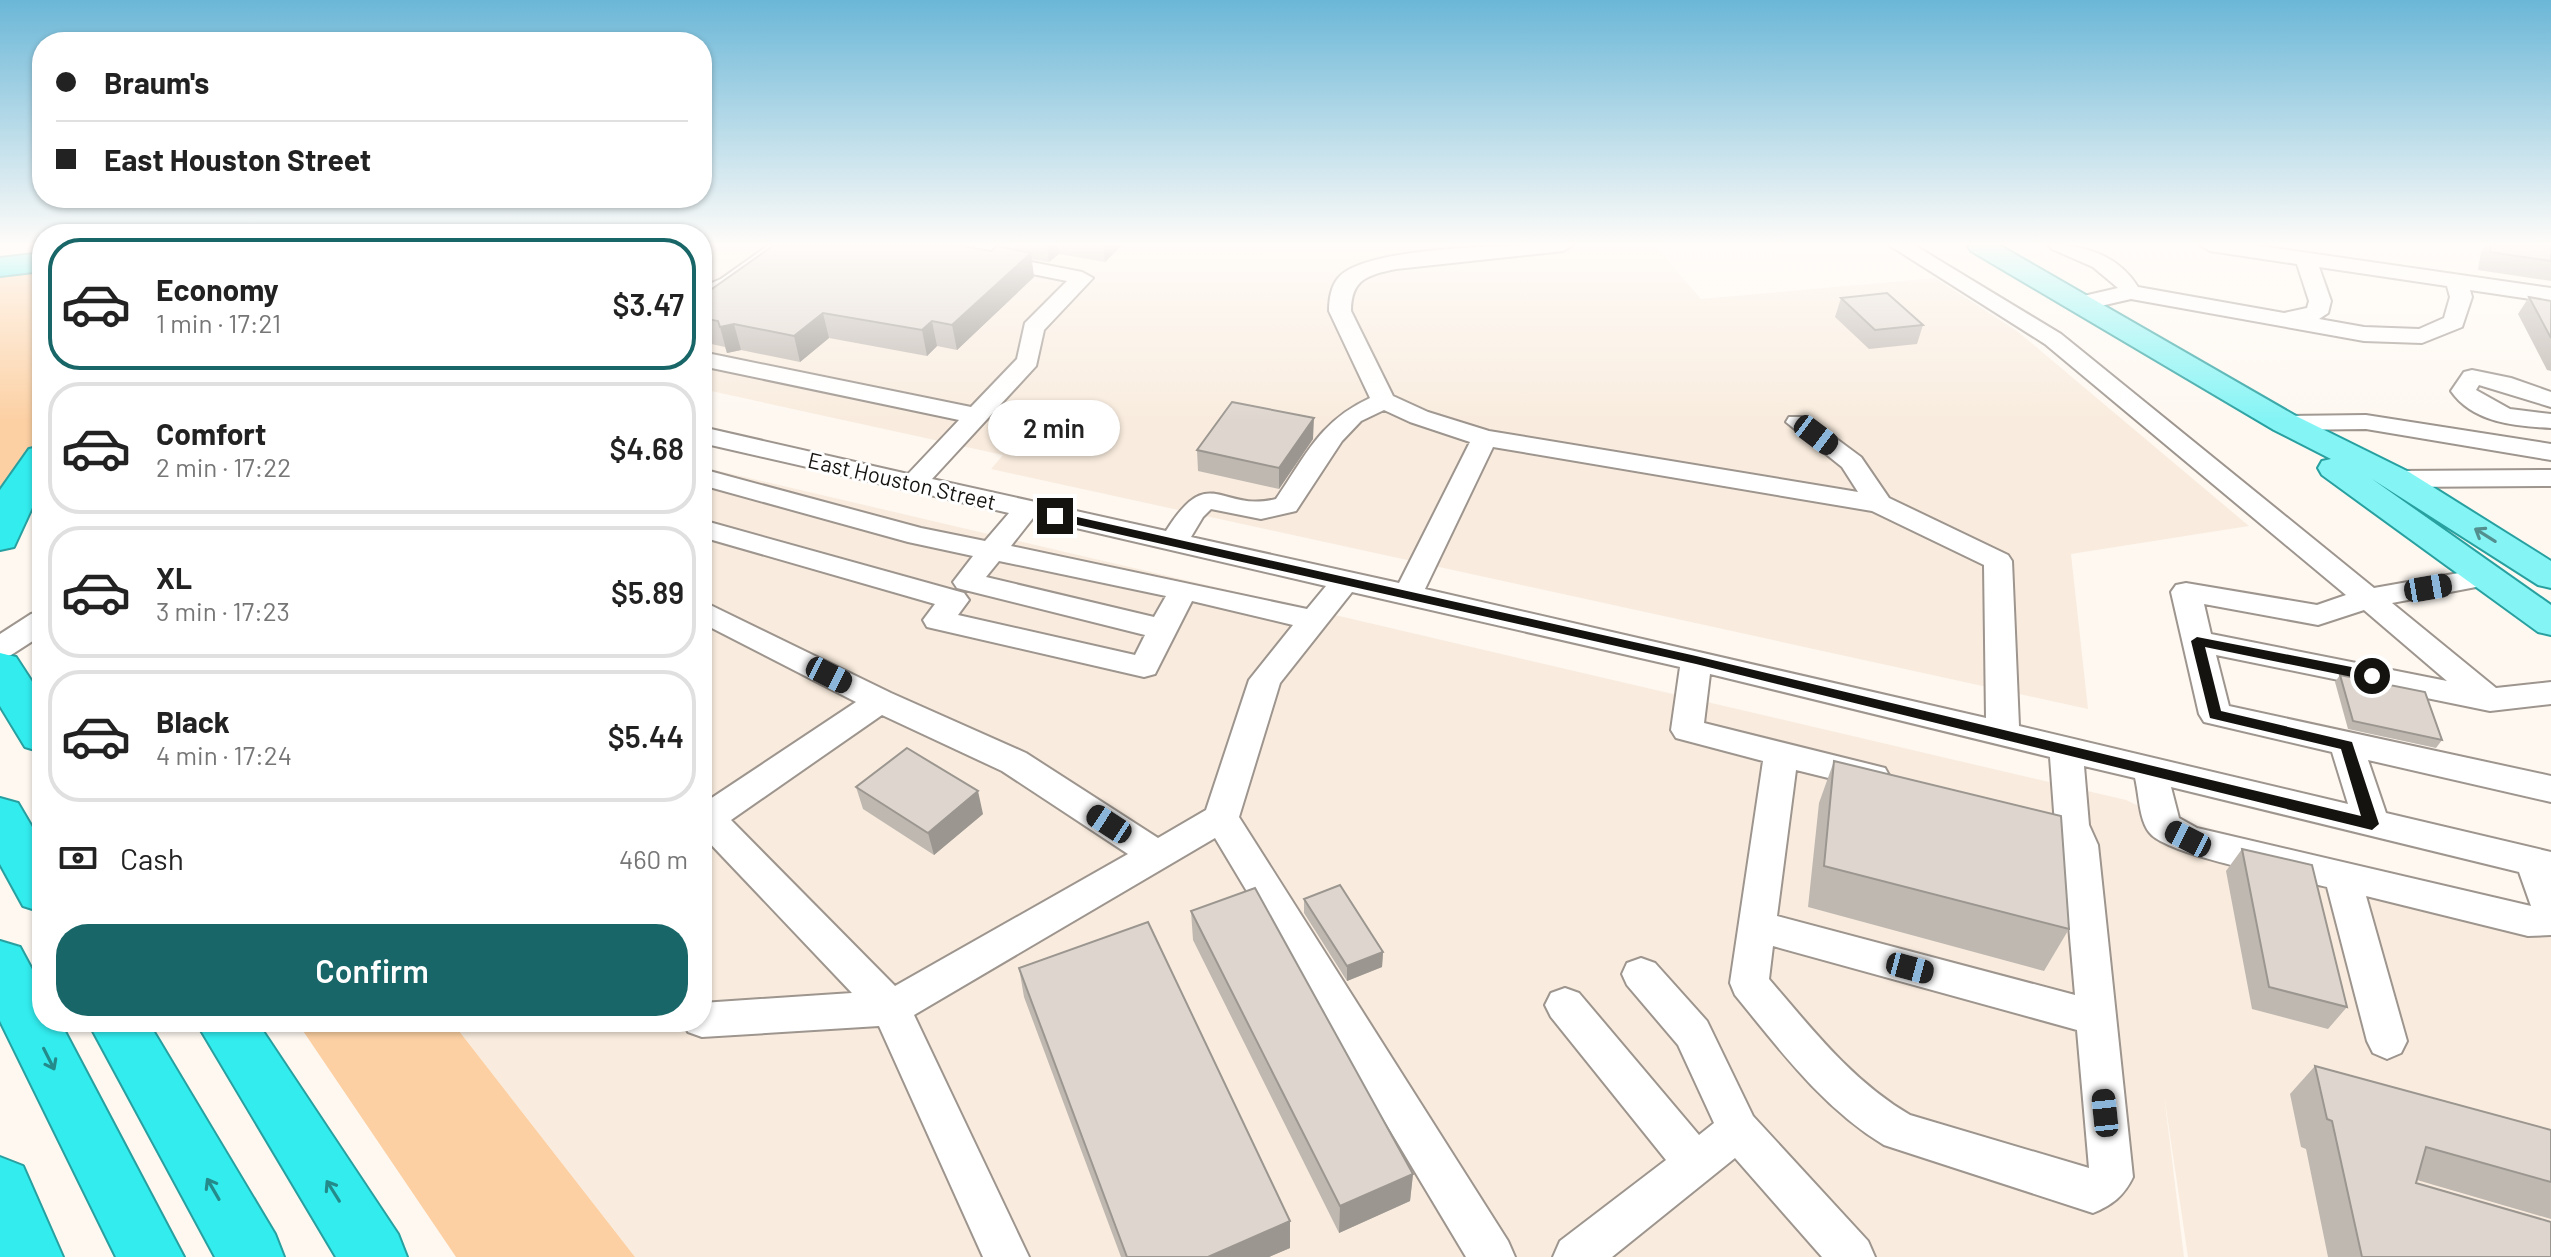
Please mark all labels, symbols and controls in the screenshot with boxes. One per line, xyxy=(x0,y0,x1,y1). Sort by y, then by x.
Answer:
text: Braum's xyxy=(104,64,209,100)
text: East Houston Street xyxy=(104,141,371,177)
icon: car xyxy=(60,268,132,340)
text: Economy xyxy=(156,271,279,307)
text: $3.47 xyxy=(612,286,684,322)
text: 1 min · 17:21 xyxy=(156,307,281,338)
callout: 2 min xyxy=(989,400,1121,456)
car xyxy=(1790,411,1842,459)
icon: car xyxy=(60,412,132,484)
text: 2 min xyxy=(1023,412,1085,443)
text: Comfort xyxy=(156,415,266,451)
text: $4.68 xyxy=(609,430,684,466)
street label: East Houston Street xyxy=(806,446,999,514)
text: 2 min · 17:22 xyxy=(156,451,291,482)
route end xyxy=(1037,498,1073,534)
one-way arrow xyxy=(2474,526,2497,542)
icon: car xyxy=(60,556,132,628)
text: XL xyxy=(156,559,192,595)
car xyxy=(2402,572,2454,604)
text: $5.89 xyxy=(611,574,684,610)
text: 3 min · 17:23 xyxy=(156,595,290,626)
car xyxy=(802,653,856,697)
route start xyxy=(2354,658,2390,694)
icon: car xyxy=(60,700,132,772)
text: Black xyxy=(156,703,230,739)
text: $5.44 xyxy=(608,718,684,754)
text: 4 min · 17:24 xyxy=(156,739,292,770)
car xyxy=(1082,801,1136,847)
car xyxy=(2161,817,2215,861)
icon: cash xyxy=(56,836,100,880)
text: Cash xyxy=(120,840,184,876)
text: 460 m xyxy=(619,843,688,874)
button: Confirm xyxy=(56,924,688,1016)
car xyxy=(1884,950,1936,986)
one-way arrow xyxy=(41,1046,57,1070)
car xyxy=(2091,1088,2119,1138)
one-way arrow xyxy=(205,1178,221,1201)
one-way arrow xyxy=(324,1180,340,1203)

